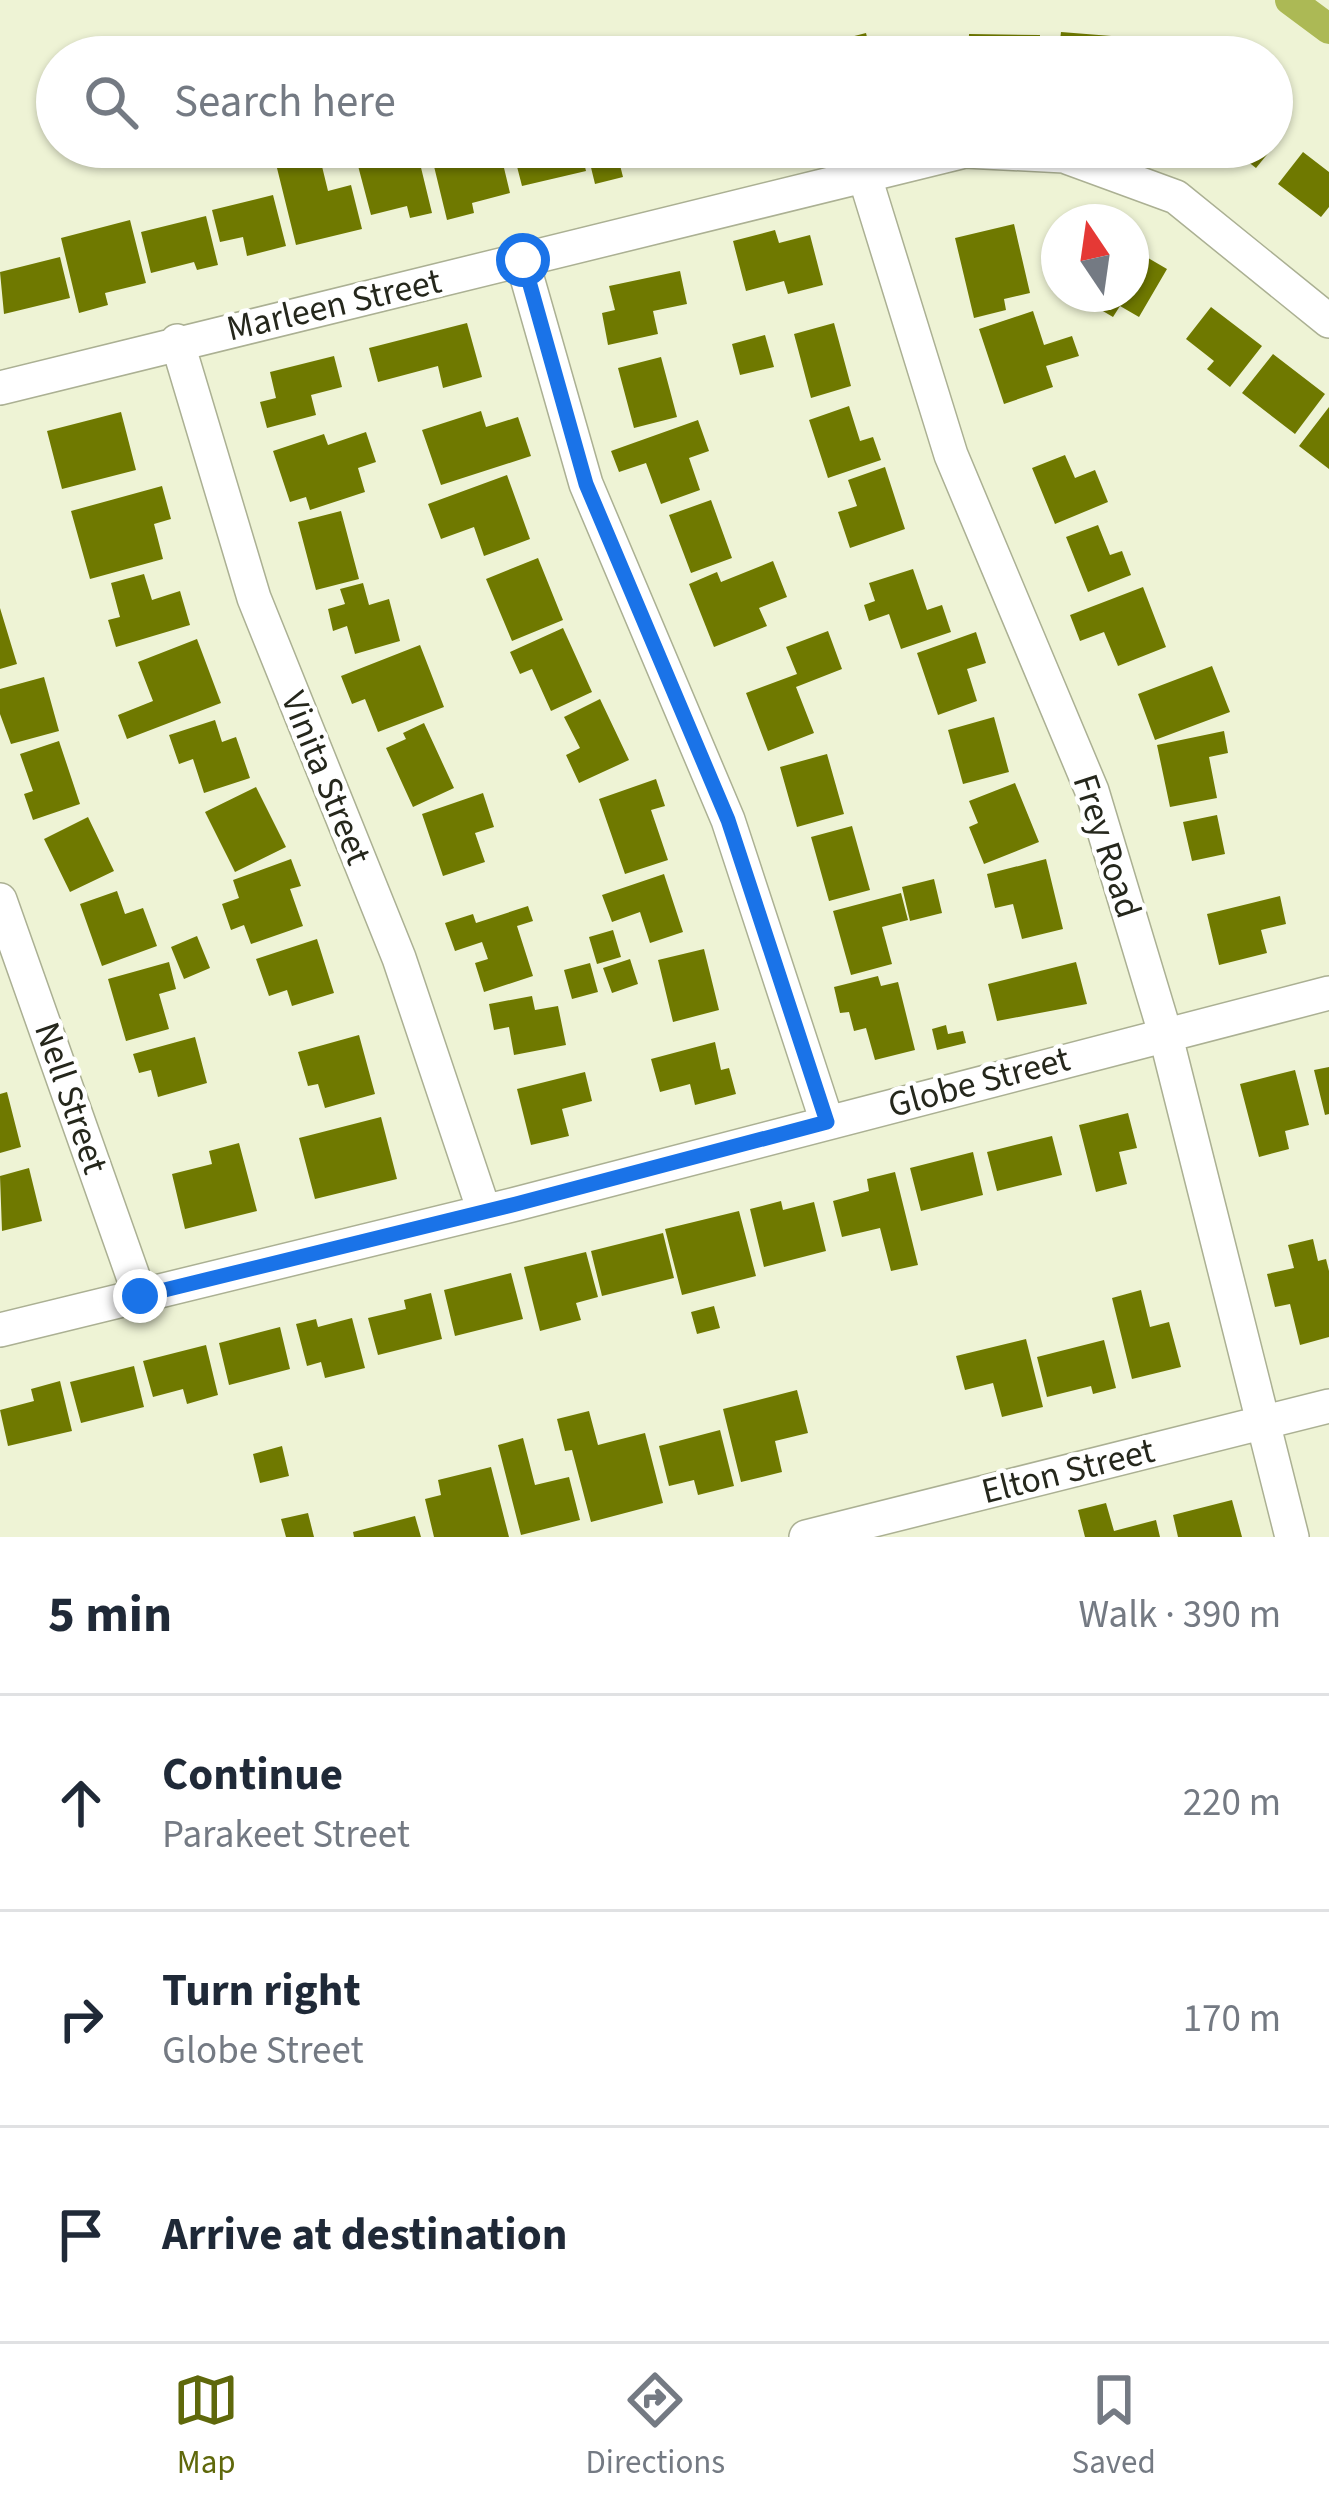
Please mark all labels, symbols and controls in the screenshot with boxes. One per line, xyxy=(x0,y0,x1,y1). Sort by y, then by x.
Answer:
search box xyxy=(36,36,1293,168)
icon: search xyxy=(78,69,144,135)
text: Search here xyxy=(174,70,396,134)
north arrow xyxy=(1041,204,1149,312)
route start xyxy=(496,233,550,287)
street label: Marleen Street xyxy=(222,256,446,354)
street label: Vinita Street xyxy=(268,684,384,872)
street label: Frey Road xyxy=(1060,767,1154,925)
street label: Nell Street xyxy=(21,1016,121,1180)
street label: Globe Street xyxy=(883,1033,1075,1131)
route end xyxy=(113,1269,167,1323)
street label: Elton Street xyxy=(976,1425,1160,1517)
text: 5 min xyxy=(48,1579,172,1651)
text: Walk · 390 m xyxy=(1078,1587,1281,1643)
text: Continue xyxy=(162,1743,343,1807)
icon: ahead xyxy=(48,1770,114,1836)
text: 220 m xyxy=(1183,1775,1281,1831)
text: Parakeet Street xyxy=(162,1807,410,1863)
text: Turn right xyxy=(162,1959,361,2023)
icon: right xyxy=(48,1986,114,2052)
text: 170 m xyxy=(1183,1991,1281,2047)
text: Globe Street xyxy=(162,2023,364,2079)
icon: arrive xyxy=(48,2202,114,2268)
text: Arrive at destination xyxy=(162,2203,567,2267)
tab: Map xyxy=(173,2367,239,2486)
tab: Directions xyxy=(586,2367,725,2486)
tab: Saved xyxy=(1072,2367,1156,2486)

